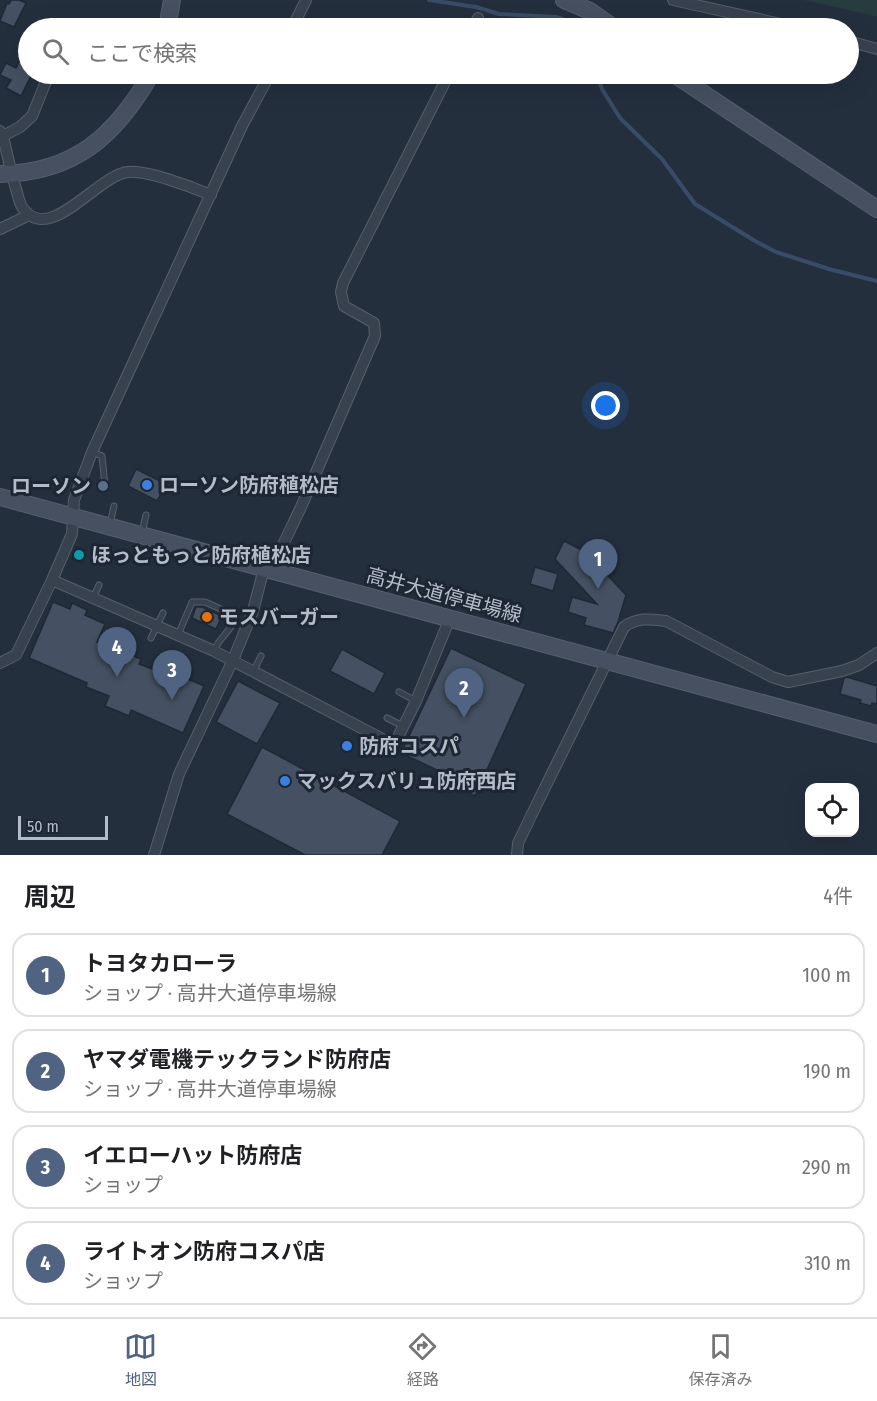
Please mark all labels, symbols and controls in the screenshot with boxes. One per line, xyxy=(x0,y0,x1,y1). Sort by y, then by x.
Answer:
search box xyxy=(18,18,859,84)
icon: search xyxy=(39,35,72,68)
text: ここで検索 xyxy=(87,40,197,67)
your location xyxy=(591,391,620,420)
place label: ローソン防府植松店 xyxy=(159,473,339,497)
place label: ローソン xyxy=(11,474,91,498)
marker: ローソン防府植松店 xyxy=(140,478,154,492)
marker: ローソン xyxy=(96,479,110,493)
pin: 1 xyxy=(578,540,618,589)
place label: ほっともっと防府植松店 xyxy=(91,543,311,567)
marker: ほっともっと防府植松店 xyxy=(72,548,86,562)
street label: 高井大道停車場線 xyxy=(364,563,524,627)
place label: モスバーガー xyxy=(219,605,339,629)
marker: モスバーガー xyxy=(200,610,214,624)
pin: 4 xyxy=(98,628,136,677)
pin: 3 xyxy=(152,650,192,700)
pin: 2 xyxy=(444,668,484,718)
place label: 防府コスパ xyxy=(359,734,459,758)
marker: 防府コスパ xyxy=(340,739,354,753)
place label: マックスバリュ防府西店 xyxy=(297,769,516,793)
marker: マックスバリュ防府西店 xyxy=(278,774,292,788)
map controls xyxy=(805,783,859,837)
button: locate xyxy=(805,783,859,837)
scale bar xyxy=(18,813,108,840)
text: 50 m xyxy=(27,817,59,836)
text: 周辺 xyxy=(24,882,76,913)
text: 4件 xyxy=(823,884,853,908)
text: トヨタカローラ xyxy=(83,950,237,977)
text: 1 xyxy=(41,963,50,987)
text: 100 m xyxy=(802,963,851,987)
text: ショップ · 高井大道停車場線 xyxy=(83,981,337,1005)
text: ヤマダ電機テックランド防府店 xyxy=(83,1046,391,1073)
text: 2 xyxy=(41,1059,50,1083)
text: 190 m xyxy=(803,1059,851,1083)
text: ショップ · 高井大道停車場線 xyxy=(83,1077,337,1101)
text: イエローハット防府店 xyxy=(83,1142,302,1169)
text: 3 xyxy=(41,1155,50,1179)
text: 290 m xyxy=(802,1155,851,1179)
text: ショップ xyxy=(83,1173,163,1197)
text: ライトオン防府コスパ店 xyxy=(83,1238,325,1265)
text: 4 xyxy=(40,1251,51,1275)
text: 310 m xyxy=(804,1251,851,1275)
text: ショップ xyxy=(83,1269,163,1293)
tab: 地図 xyxy=(124,1330,157,1390)
tab: 経路 xyxy=(406,1330,439,1390)
tab: 保存済み xyxy=(688,1330,752,1390)

